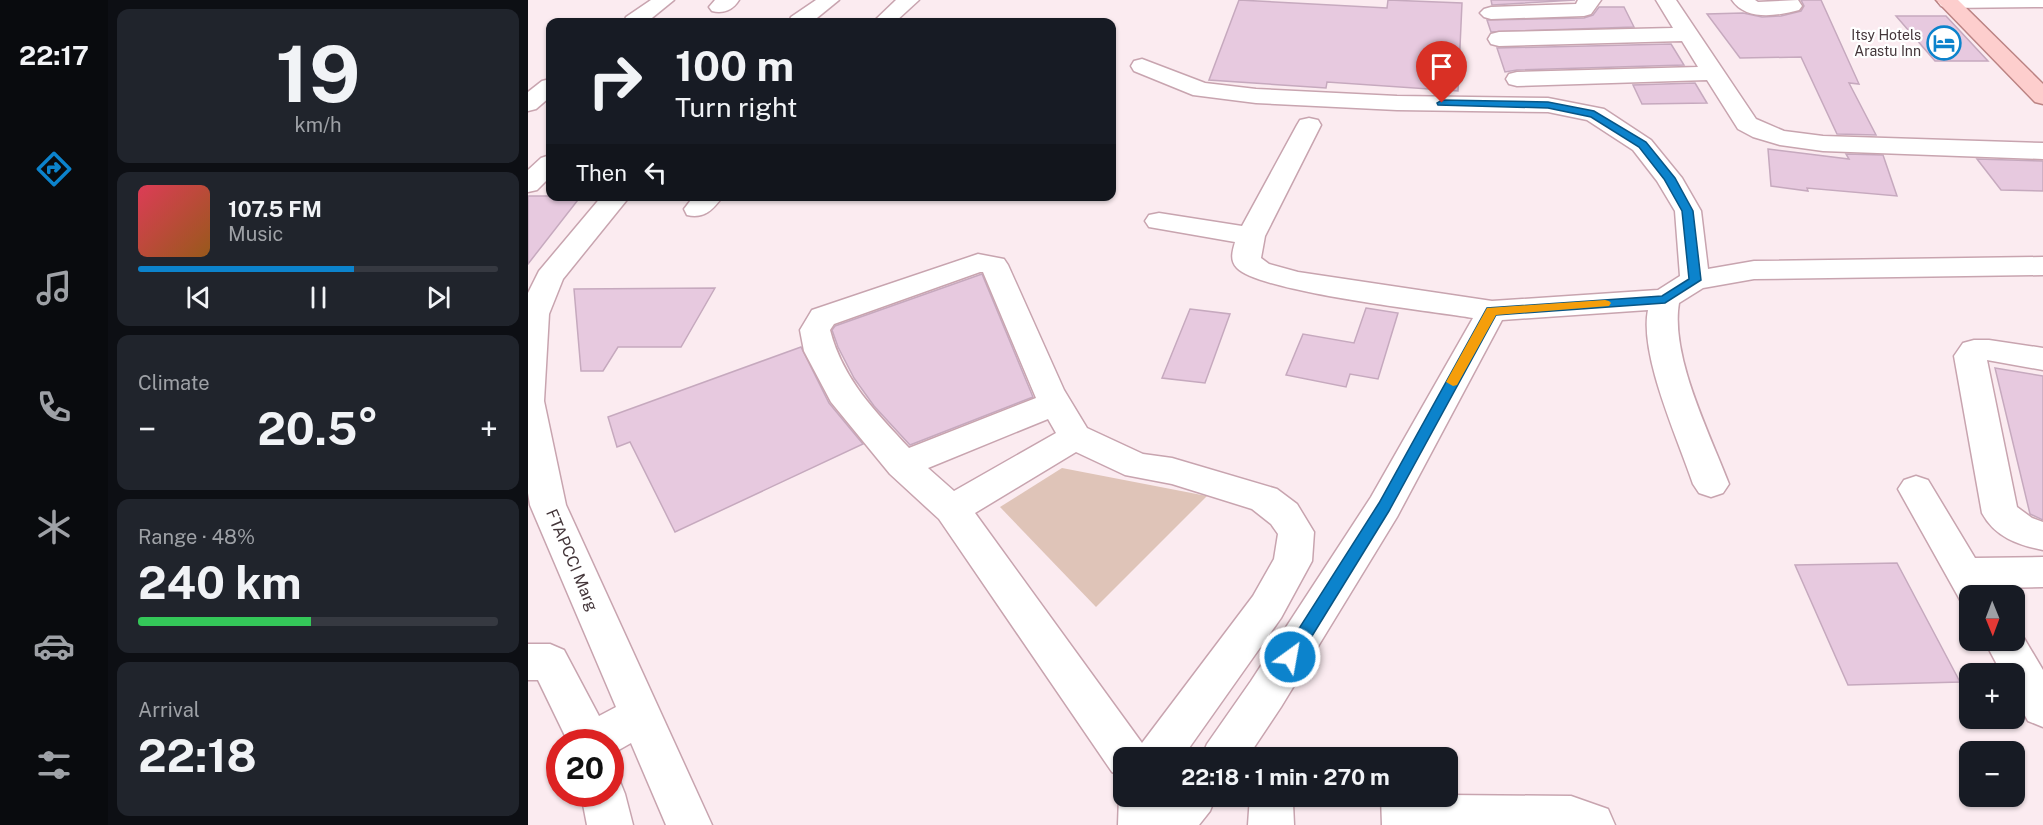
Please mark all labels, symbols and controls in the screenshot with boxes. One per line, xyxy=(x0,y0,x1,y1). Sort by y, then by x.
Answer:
hotel icon: Itsy Hotels Arastu Inn xyxy=(1926,25,1962,61)
place label: Itsy Hotels Arastu Inn xyxy=(1851,27,1921,59)
text: 19 xyxy=(276,28,360,120)
text: 22:17 xyxy=(19,39,89,71)
text: 100 m xyxy=(675,41,794,90)
pin xyxy=(1416,41,1467,103)
icon: right xyxy=(576,42,654,120)
icon: arrive xyxy=(1425,50,1458,83)
text: Turn right xyxy=(675,91,798,123)
text: km/h xyxy=(294,113,342,137)
icon: directions xyxy=(33,148,75,190)
icon: left xyxy=(639,156,672,189)
text: Then xyxy=(576,160,627,186)
text: 107.5 FM xyxy=(228,196,322,222)
text: Music xyxy=(228,222,283,246)
icon: music xyxy=(33,267,75,309)
icon: previous xyxy=(182,281,215,314)
icon: pause xyxy=(302,281,335,314)
icon: next xyxy=(422,281,455,314)
text: Climate xyxy=(138,371,210,395)
icon: phone xyxy=(33,386,75,428)
text: 20.5° xyxy=(257,402,379,455)
text: − xyxy=(138,410,156,448)
text: + xyxy=(480,410,498,448)
icon: climate xyxy=(33,506,75,548)
street label: FTAPCCI Marg xyxy=(542,506,602,614)
text: Range · 48% xyxy=(138,525,255,549)
text: 240 km xyxy=(138,556,302,609)
north arrow xyxy=(1959,585,2025,651)
map controls xyxy=(1959,585,2025,807)
icon: car xyxy=(33,625,75,667)
position arrow xyxy=(1258,625,1322,689)
button: + xyxy=(1959,663,2025,729)
text: Arrival xyxy=(138,698,200,722)
text: 22:18 xyxy=(138,729,257,782)
speed limit sign: 20 xyxy=(546,729,624,807)
button: − xyxy=(1959,741,2025,807)
icon: filters xyxy=(33,744,75,786)
text: 22:18 · 1 min · 270 m xyxy=(1181,764,1390,790)

